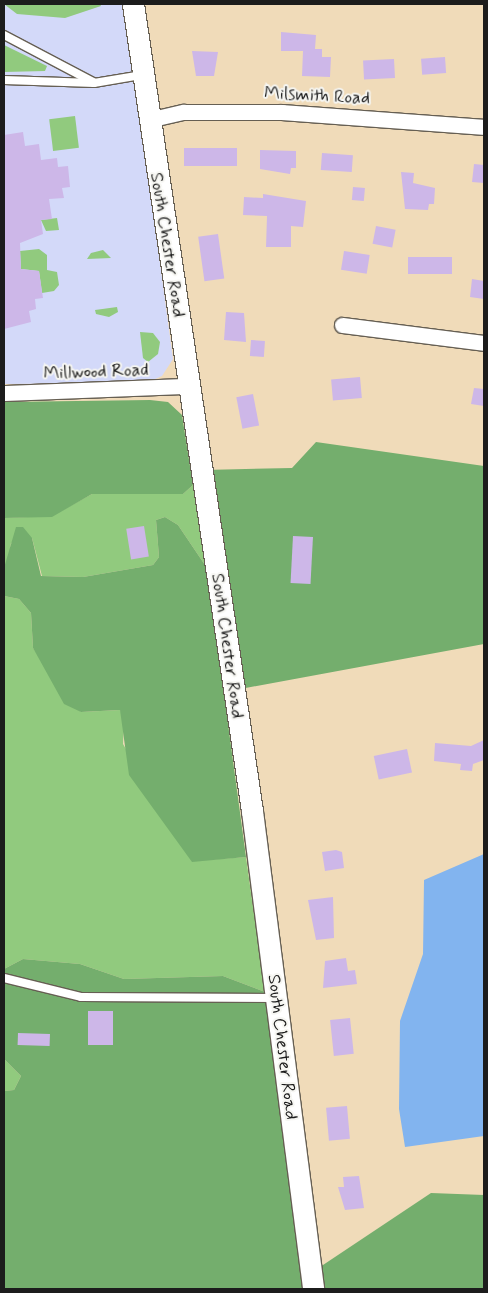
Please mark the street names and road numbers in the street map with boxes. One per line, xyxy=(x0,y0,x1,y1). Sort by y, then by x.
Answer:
street label: Milsmith Road xyxy=(264,82,370,110)
street label: South Chester Road xyxy=(145,172,189,318)
street label: Millwood Road xyxy=(44,359,148,385)
street label: South Chester Road xyxy=(206,573,248,719)
street label: South Chester Road xyxy=(262,974,302,1120)

